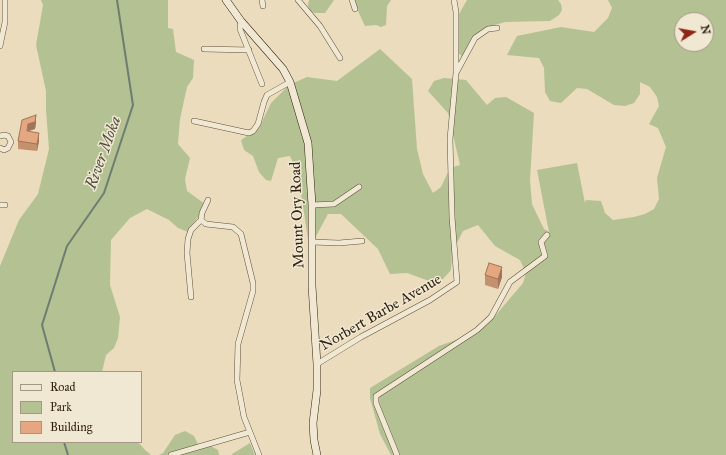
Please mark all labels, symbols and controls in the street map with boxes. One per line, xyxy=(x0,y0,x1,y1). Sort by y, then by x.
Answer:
north arrow xyxy=(674,12,714,52)
text: N xyxy=(698,24,713,36)
water label: River Moka xyxy=(82,114,126,192)
street label: Mount Ory Road xyxy=(287,161,309,269)
street label: Norbert Barbe Avenue xyxy=(317,271,445,355)
legend xyxy=(12,371,142,443)
text: Road xyxy=(50,380,76,394)
text: Park xyxy=(50,400,72,414)
text: Building xyxy=(50,420,92,434)

